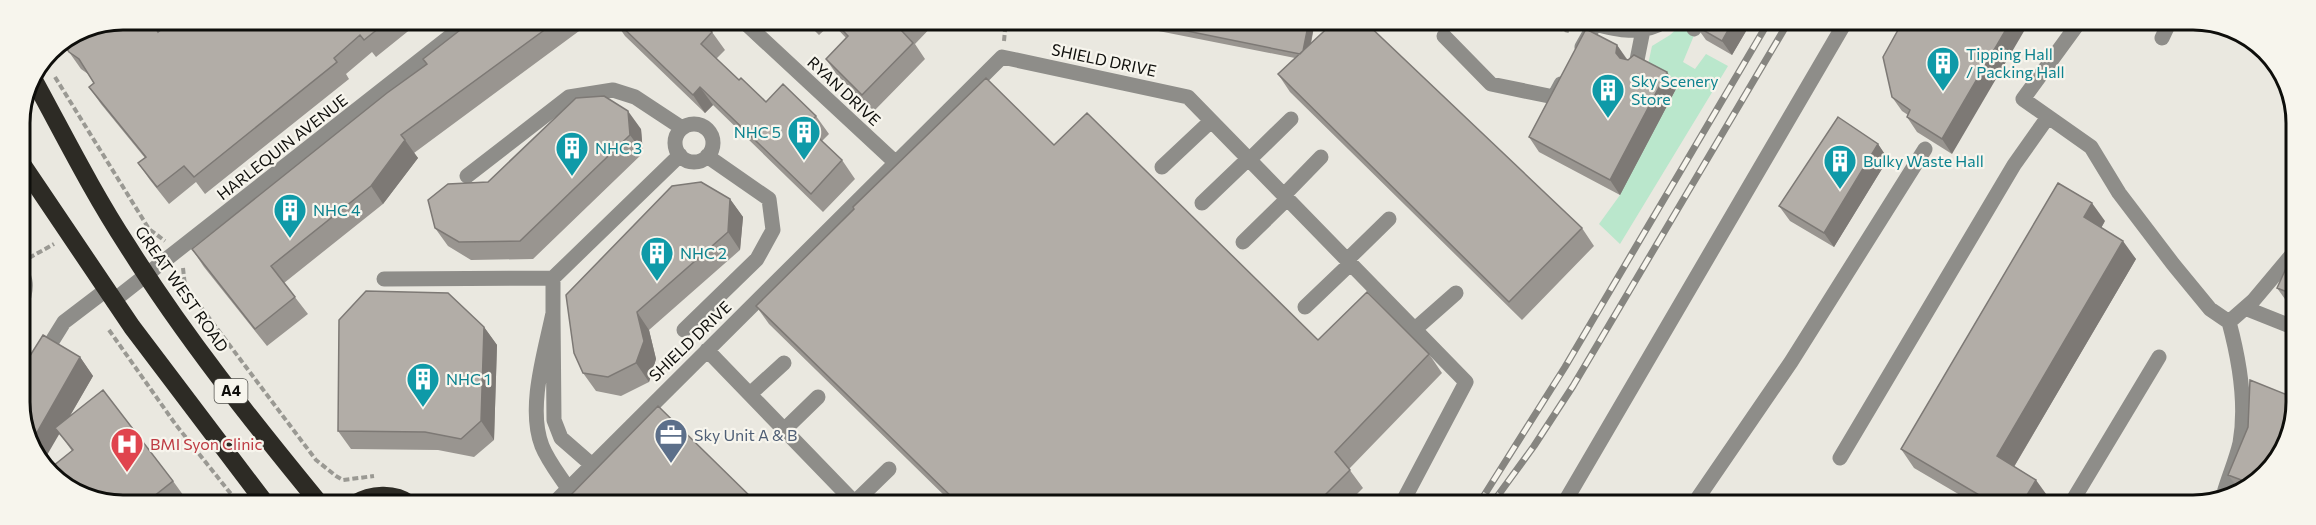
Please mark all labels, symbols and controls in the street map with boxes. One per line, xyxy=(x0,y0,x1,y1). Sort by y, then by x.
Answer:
street label: SHIELD DRIVE xyxy=(1050,39,1158,80)
place label: Tipping Hall / Packing Hall xyxy=(1966,44,2065,81)
building icon: Tipping Hall / Packing Hall xyxy=(1925,45,1961,92)
street label: RYAN DRIVE xyxy=(804,52,885,129)
place label: Sky Scenery Store xyxy=(1631,71,1718,108)
building icon: Sky Scenery Store xyxy=(1590,72,1626,119)
street label: HARLEQUIN AVENUE xyxy=(213,90,351,203)
building icon: NHC 5 xyxy=(786,114,822,161)
place label: NHC 5 xyxy=(734,122,781,141)
building icon: NHC 3 xyxy=(554,130,590,177)
place label: NHC 3 xyxy=(595,138,642,157)
building icon: Bulky Waste Hall xyxy=(1822,143,1858,190)
place label: Bulky Waste Hall xyxy=(1863,151,1984,170)
building icon: NHC 4 xyxy=(272,192,308,239)
place label: NHC 4 xyxy=(313,200,361,219)
street label: GREAT WEST ROAD xyxy=(132,222,233,355)
building icon: NHC 2 xyxy=(639,235,675,282)
place label: NHC 2 xyxy=(680,243,727,262)
street label: SHIELD DRIVE xyxy=(645,297,735,385)
building icon: NHC 1 xyxy=(405,361,441,408)
place label: NHC 1 xyxy=(446,369,491,388)
road number: A4 xyxy=(214,379,248,403)
office icon: Sky Unit A & B xyxy=(653,417,689,464)
place label: Sky Unit A & B xyxy=(694,425,797,444)
hospital icon: BMI Syon Clinic xyxy=(109,426,145,473)
place label: BMI Syon Clinic xyxy=(150,434,262,453)

